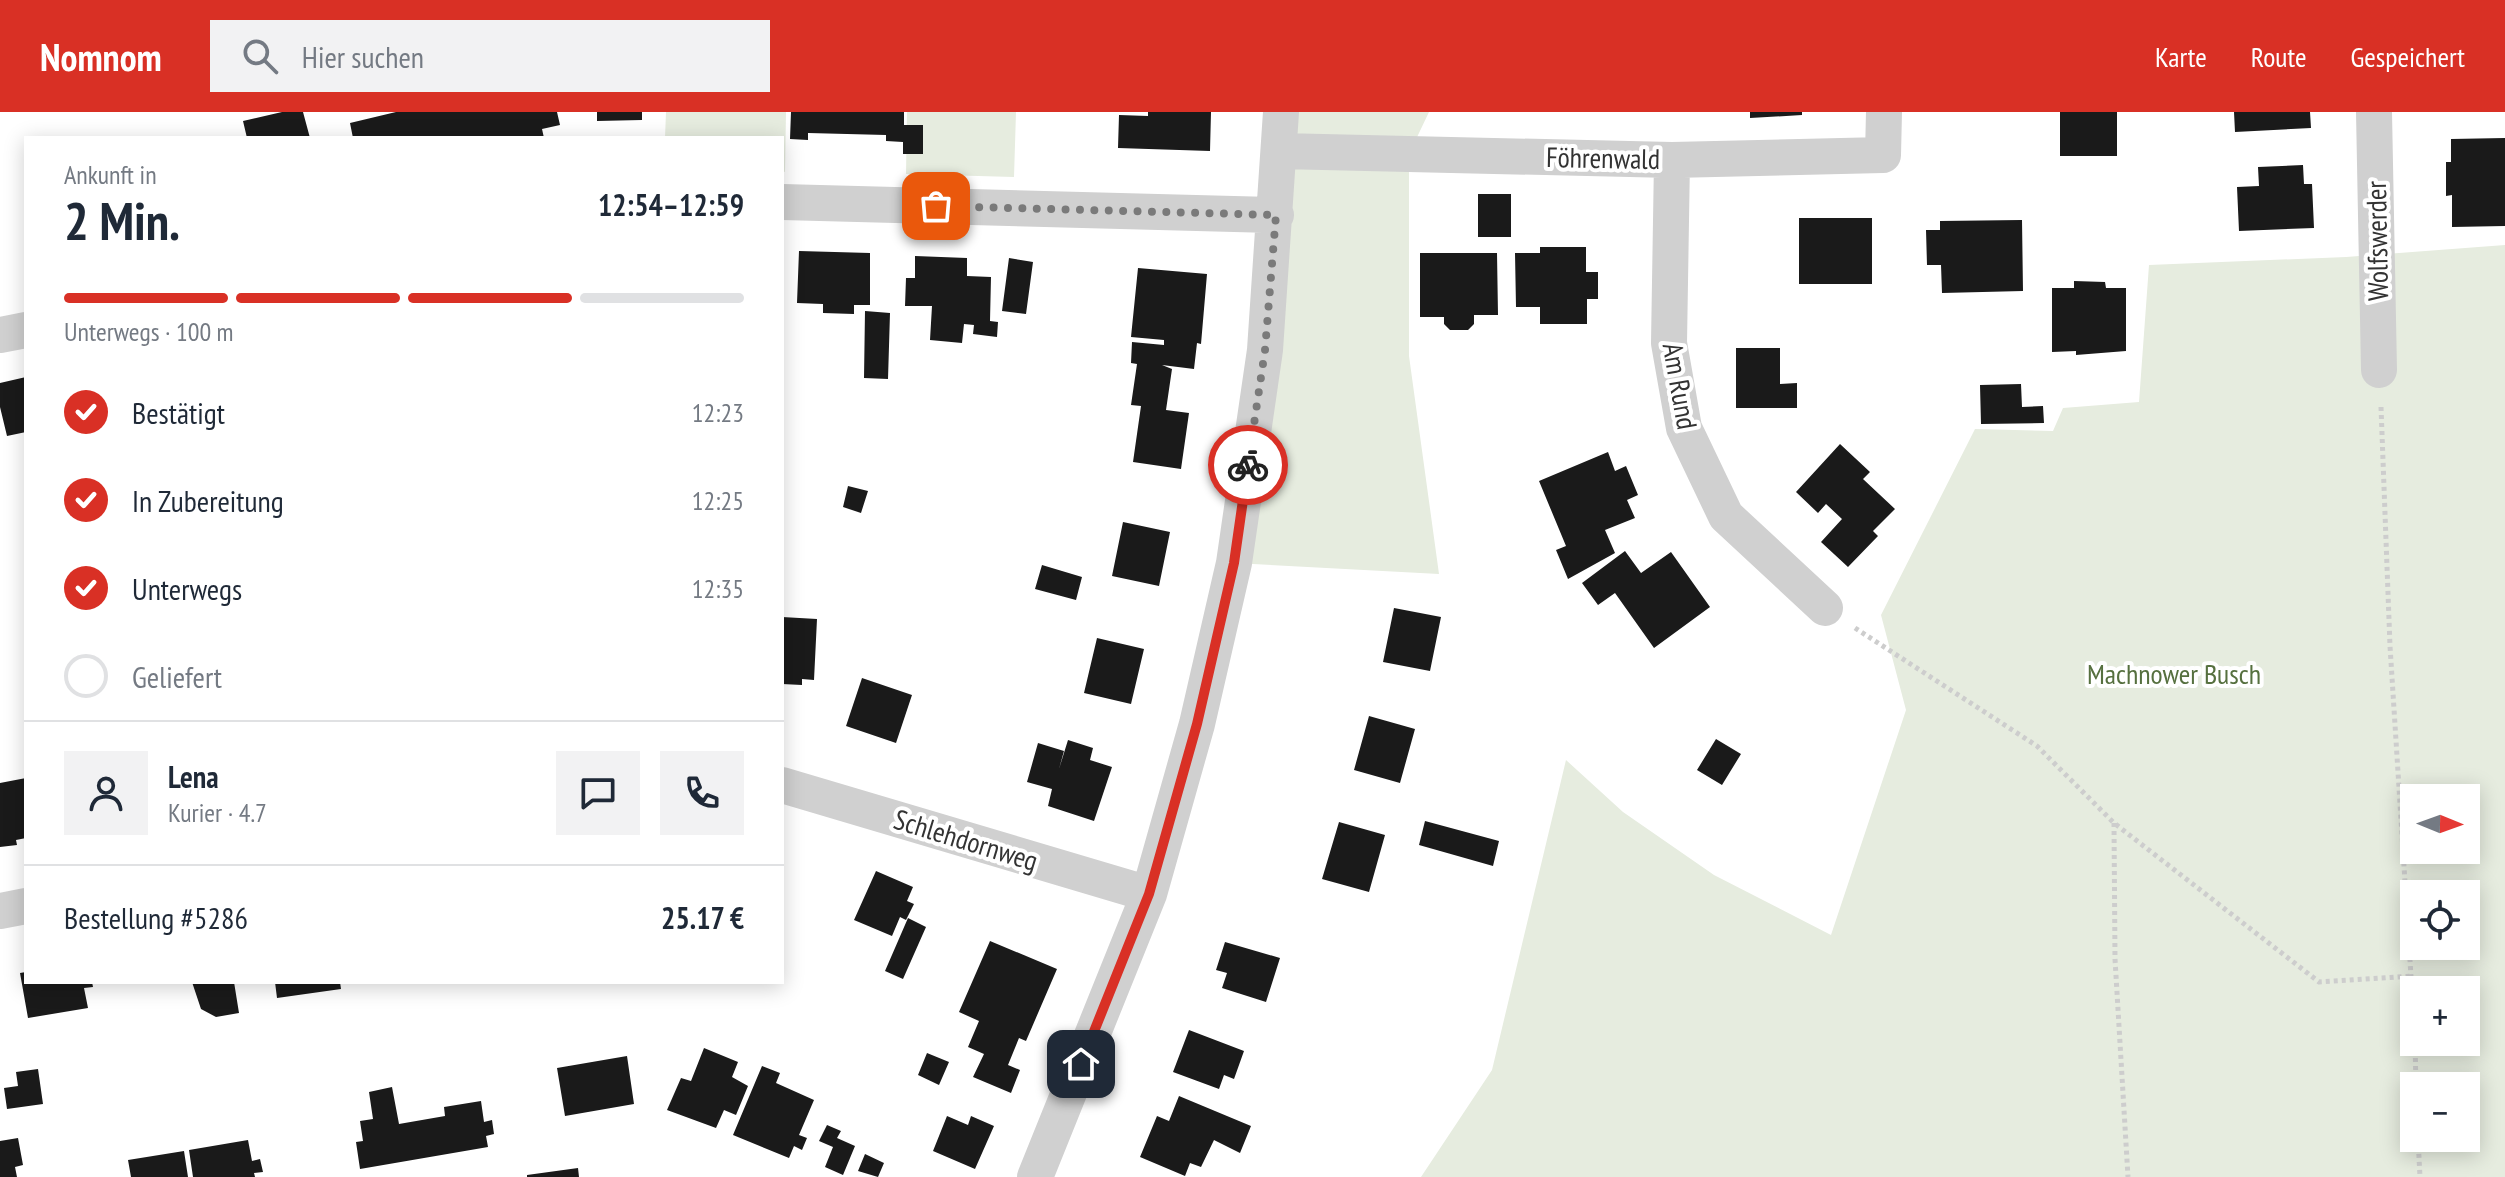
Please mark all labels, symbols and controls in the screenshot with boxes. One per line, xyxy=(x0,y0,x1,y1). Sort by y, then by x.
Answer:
search box xyxy=(210,20,770,92)
text: Nomnom xyxy=(40,32,162,81)
icon: search xyxy=(238,34,282,78)
text: Hier suchen xyxy=(302,37,424,76)
text: Karte xyxy=(2155,38,2207,75)
text: Route xyxy=(2251,38,2306,75)
text: Gespeichert xyxy=(2350,38,2465,75)
street label: Föhrenwald xyxy=(1546,138,1660,177)
text: Ankunft in xyxy=(64,158,157,191)
pin xyxy=(902,172,970,240)
street label: Wolfswerder xyxy=(2357,180,2396,301)
icon: bag xyxy=(914,184,958,228)
text: 12:54–12:59 xyxy=(598,185,744,224)
text: 2 Min. xyxy=(64,187,180,254)
text: Unterwegs · 100 m xyxy=(64,315,234,348)
street label: Am Rund xyxy=(1655,340,1706,432)
icon: check xyxy=(64,390,108,434)
text: Bestätigt xyxy=(132,393,225,432)
text: 12:23 xyxy=(692,396,744,429)
courier xyxy=(1208,425,1288,505)
icon: bike xyxy=(1226,443,1270,487)
icon: check xyxy=(64,478,108,522)
text: In Zubereitung xyxy=(132,481,284,520)
text: 12:25 xyxy=(692,484,744,517)
icon: check xyxy=(64,566,108,610)
text: Unterwegs xyxy=(132,569,242,608)
text: 12:35 xyxy=(692,572,744,605)
park label: Machnower Busch xyxy=(2087,655,2261,692)
text: Geliefert xyxy=(132,657,222,696)
button: person xyxy=(64,751,148,835)
button: chat xyxy=(556,751,640,835)
button: phone xyxy=(660,751,744,835)
text: Lena xyxy=(168,757,219,796)
north arrow xyxy=(2400,784,2480,864)
map controls xyxy=(2400,784,2480,1152)
text: Kurier · 4.7 xyxy=(168,796,267,829)
street label: Schlehdornweg xyxy=(890,800,1043,879)
button: locate xyxy=(2400,880,2480,960)
text: Bestellung #5286 xyxy=(64,898,248,937)
text: 25.17 € xyxy=(661,898,744,937)
button: + xyxy=(2400,976,2480,1056)
pin xyxy=(1047,1030,1115,1098)
icon: home xyxy=(1059,1042,1103,1086)
button: − xyxy=(2400,1072,2480,1152)

